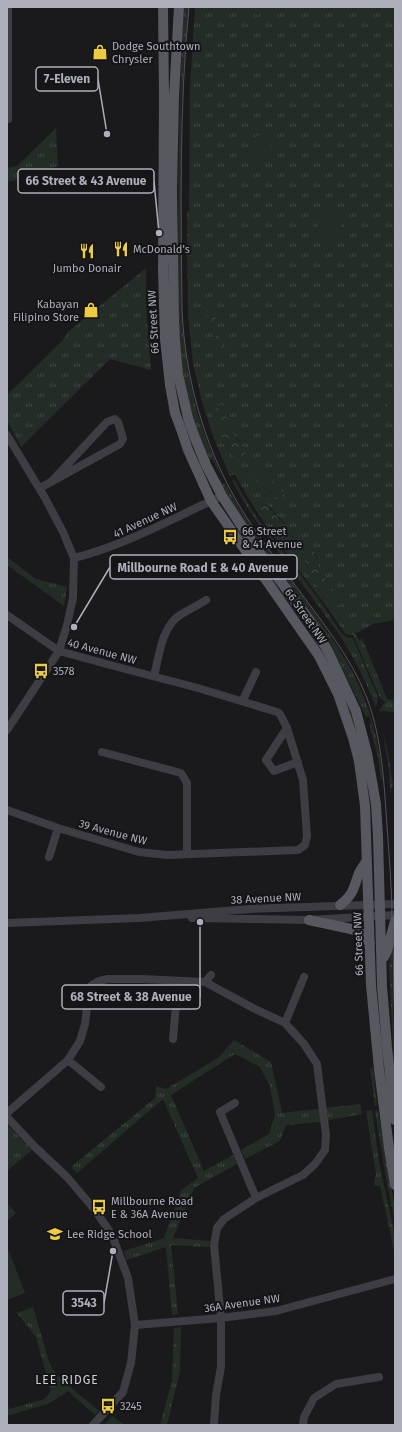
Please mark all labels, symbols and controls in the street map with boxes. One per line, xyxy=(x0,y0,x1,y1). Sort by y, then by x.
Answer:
place label: Dodge Southtown Chrysler xyxy=(112,40,200,66)
shop icon: Dodge Southtown Chrysler xyxy=(91,43,109,61)
callout: 7-Eleven xyxy=(36,67,98,91)
text: 7-Eleven xyxy=(44,72,90,86)
callout: 66 Street & 43 Avenue xyxy=(18,169,154,193)
text: 66 Street & 43 Avenue xyxy=(26,174,147,188)
restaurant icon: McDonald's xyxy=(112,240,130,258)
restaurant icon: Jumbo Donair xyxy=(78,242,96,260)
place label: McDonald's xyxy=(133,243,190,256)
place label: Jumbo Donair xyxy=(53,262,122,275)
street label: 66 Street NW xyxy=(145,290,162,354)
place label: Kabayan Filipino Store xyxy=(13,298,79,324)
shop icon: Kabayan Filipino Store xyxy=(82,301,100,319)
street label: 41 Avenue NW xyxy=(111,500,179,541)
place label: 66 Street & 41 Avenue xyxy=(242,525,302,551)
bus stop icon: 66 Street & 41 Avenue xyxy=(221,528,239,546)
callout: Millbourne Road E & 40 Avenue xyxy=(110,555,297,579)
text: Millbourne Road E & 40 Avenue xyxy=(118,561,289,575)
street label: 66 Street NW xyxy=(282,586,329,646)
street label: 40 Avenue NW xyxy=(66,636,138,667)
bus stop icon: 3578 xyxy=(32,662,50,680)
place label: 3578 xyxy=(53,665,74,678)
street label: 39 Avenue NW xyxy=(77,817,148,848)
street label: 38 Avenue NW xyxy=(230,890,302,907)
street label: 66 Street NW xyxy=(351,912,366,976)
callout: 68 Street & 38 Avenue xyxy=(62,985,200,1009)
text: 68 Street & 38 Avenue xyxy=(70,990,192,1004)
place label: Millbourne Road E & 36A Avenue xyxy=(111,1195,193,1221)
bus stop icon: Millbourne Road E & 36A Avenue xyxy=(90,1198,108,1216)
school or university icon: Lee Ridge School xyxy=(46,1225,64,1243)
place label: Lee Ridge School xyxy=(67,1228,152,1241)
callout: 3543 xyxy=(63,1291,104,1315)
street label: 36A Avenue NW xyxy=(203,1292,281,1315)
text: 3543 xyxy=(70,1296,97,1310)
district label: LEE RIDGE xyxy=(35,1373,99,1387)
bus stop icon: 3245 xyxy=(99,1397,117,1415)
place label: 3245 xyxy=(120,1400,142,1413)

